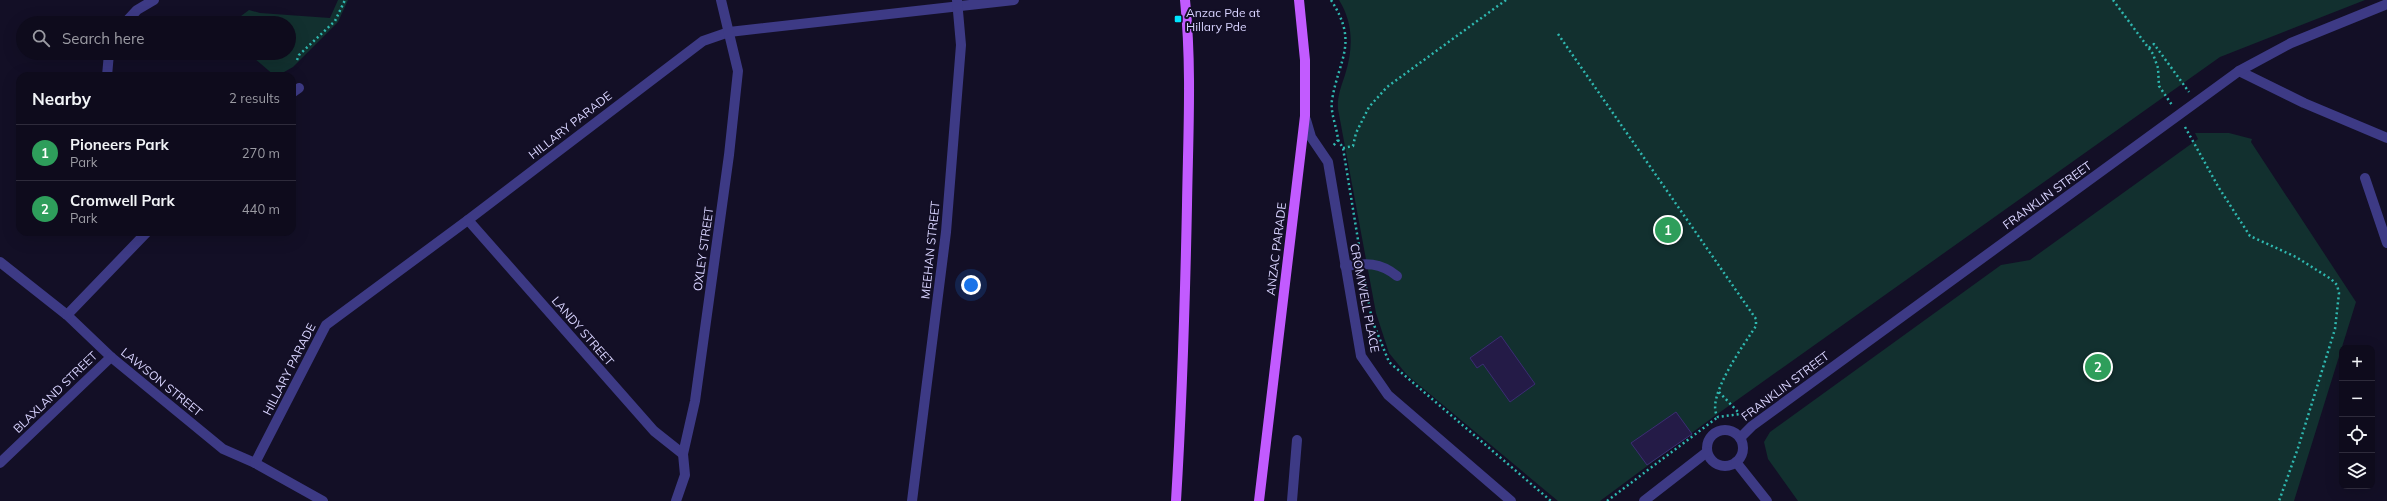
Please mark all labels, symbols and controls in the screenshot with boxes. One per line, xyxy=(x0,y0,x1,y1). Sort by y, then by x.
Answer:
place label: Anzac Pde at Hillary Pde xyxy=(1186,5,1260,34)
marker: Anzac Pde at Hillary Pde xyxy=(1173,14,1183,24)
search box xyxy=(16,16,296,60)
icon: search xyxy=(30,27,52,49)
text: Search here xyxy=(62,29,144,48)
text: Nearby xyxy=(32,88,91,109)
street label: HILLARY PARADE xyxy=(525,88,615,162)
text: 2 results xyxy=(229,90,280,106)
text: Pioneers Park xyxy=(70,135,169,154)
text: 1 xyxy=(41,145,49,161)
text: 270 m xyxy=(242,145,280,161)
text: Park xyxy=(70,154,97,170)
street label: FRANKLIN STREET xyxy=(2000,157,2095,232)
text: Cromwell Park xyxy=(70,191,175,210)
street label: MEEHAN STREET xyxy=(917,199,943,300)
text: 2 xyxy=(41,201,49,217)
text: 440 m xyxy=(242,201,280,217)
street label: ANZAC PARADE xyxy=(1263,202,1289,296)
street label: OXLEY STREET xyxy=(690,205,716,292)
text: Park xyxy=(70,210,97,226)
pin: 1 xyxy=(1655,215,1681,245)
street label: CROMWELL PLACE xyxy=(1347,242,1383,354)
your location xyxy=(961,275,981,295)
street label: LANDY STREET xyxy=(549,293,618,369)
street label: HILLARY PARADE xyxy=(259,320,319,418)
street label: LAWSON STREET xyxy=(118,345,206,420)
map controls xyxy=(2339,345,2375,489)
button: + xyxy=(2339,345,2375,381)
street label: BLAXLAND STREET xyxy=(10,347,101,436)
street label: FRANKLIN STREET xyxy=(1738,348,1832,424)
pin: 2 xyxy=(2085,352,2111,382)
button: − xyxy=(2339,381,2375,417)
button: locate xyxy=(2339,417,2375,453)
button: layers xyxy=(2339,453,2375,489)

